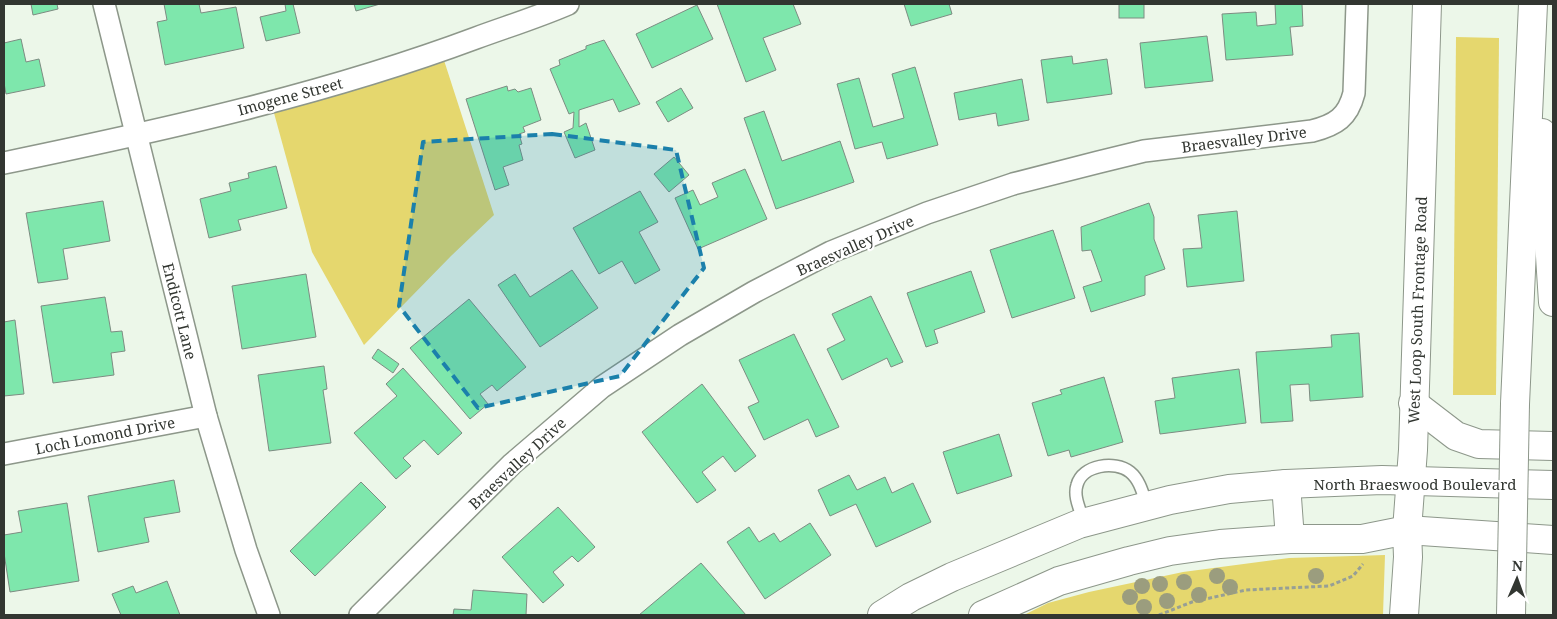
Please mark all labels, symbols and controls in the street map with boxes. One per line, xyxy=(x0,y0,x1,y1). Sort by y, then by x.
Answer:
street label: Imogene Street xyxy=(235,72,345,120)
street label: Braesvalley Drive xyxy=(1180,121,1308,157)
street label: West Loop South Frontage Road xyxy=(1403,196,1431,424)
street label: Braesvalley Drive xyxy=(793,210,917,280)
street label: Endicott Lane xyxy=(158,261,202,361)
street label: Loch Lomond Drive xyxy=(33,412,177,458)
street label: Braesvalley Drive xyxy=(464,413,570,513)
street label: North Braeswood Boulevard xyxy=(1313,474,1517,494)
north arrow xyxy=(1492,554,1542,604)
text: N xyxy=(1512,556,1523,575)

